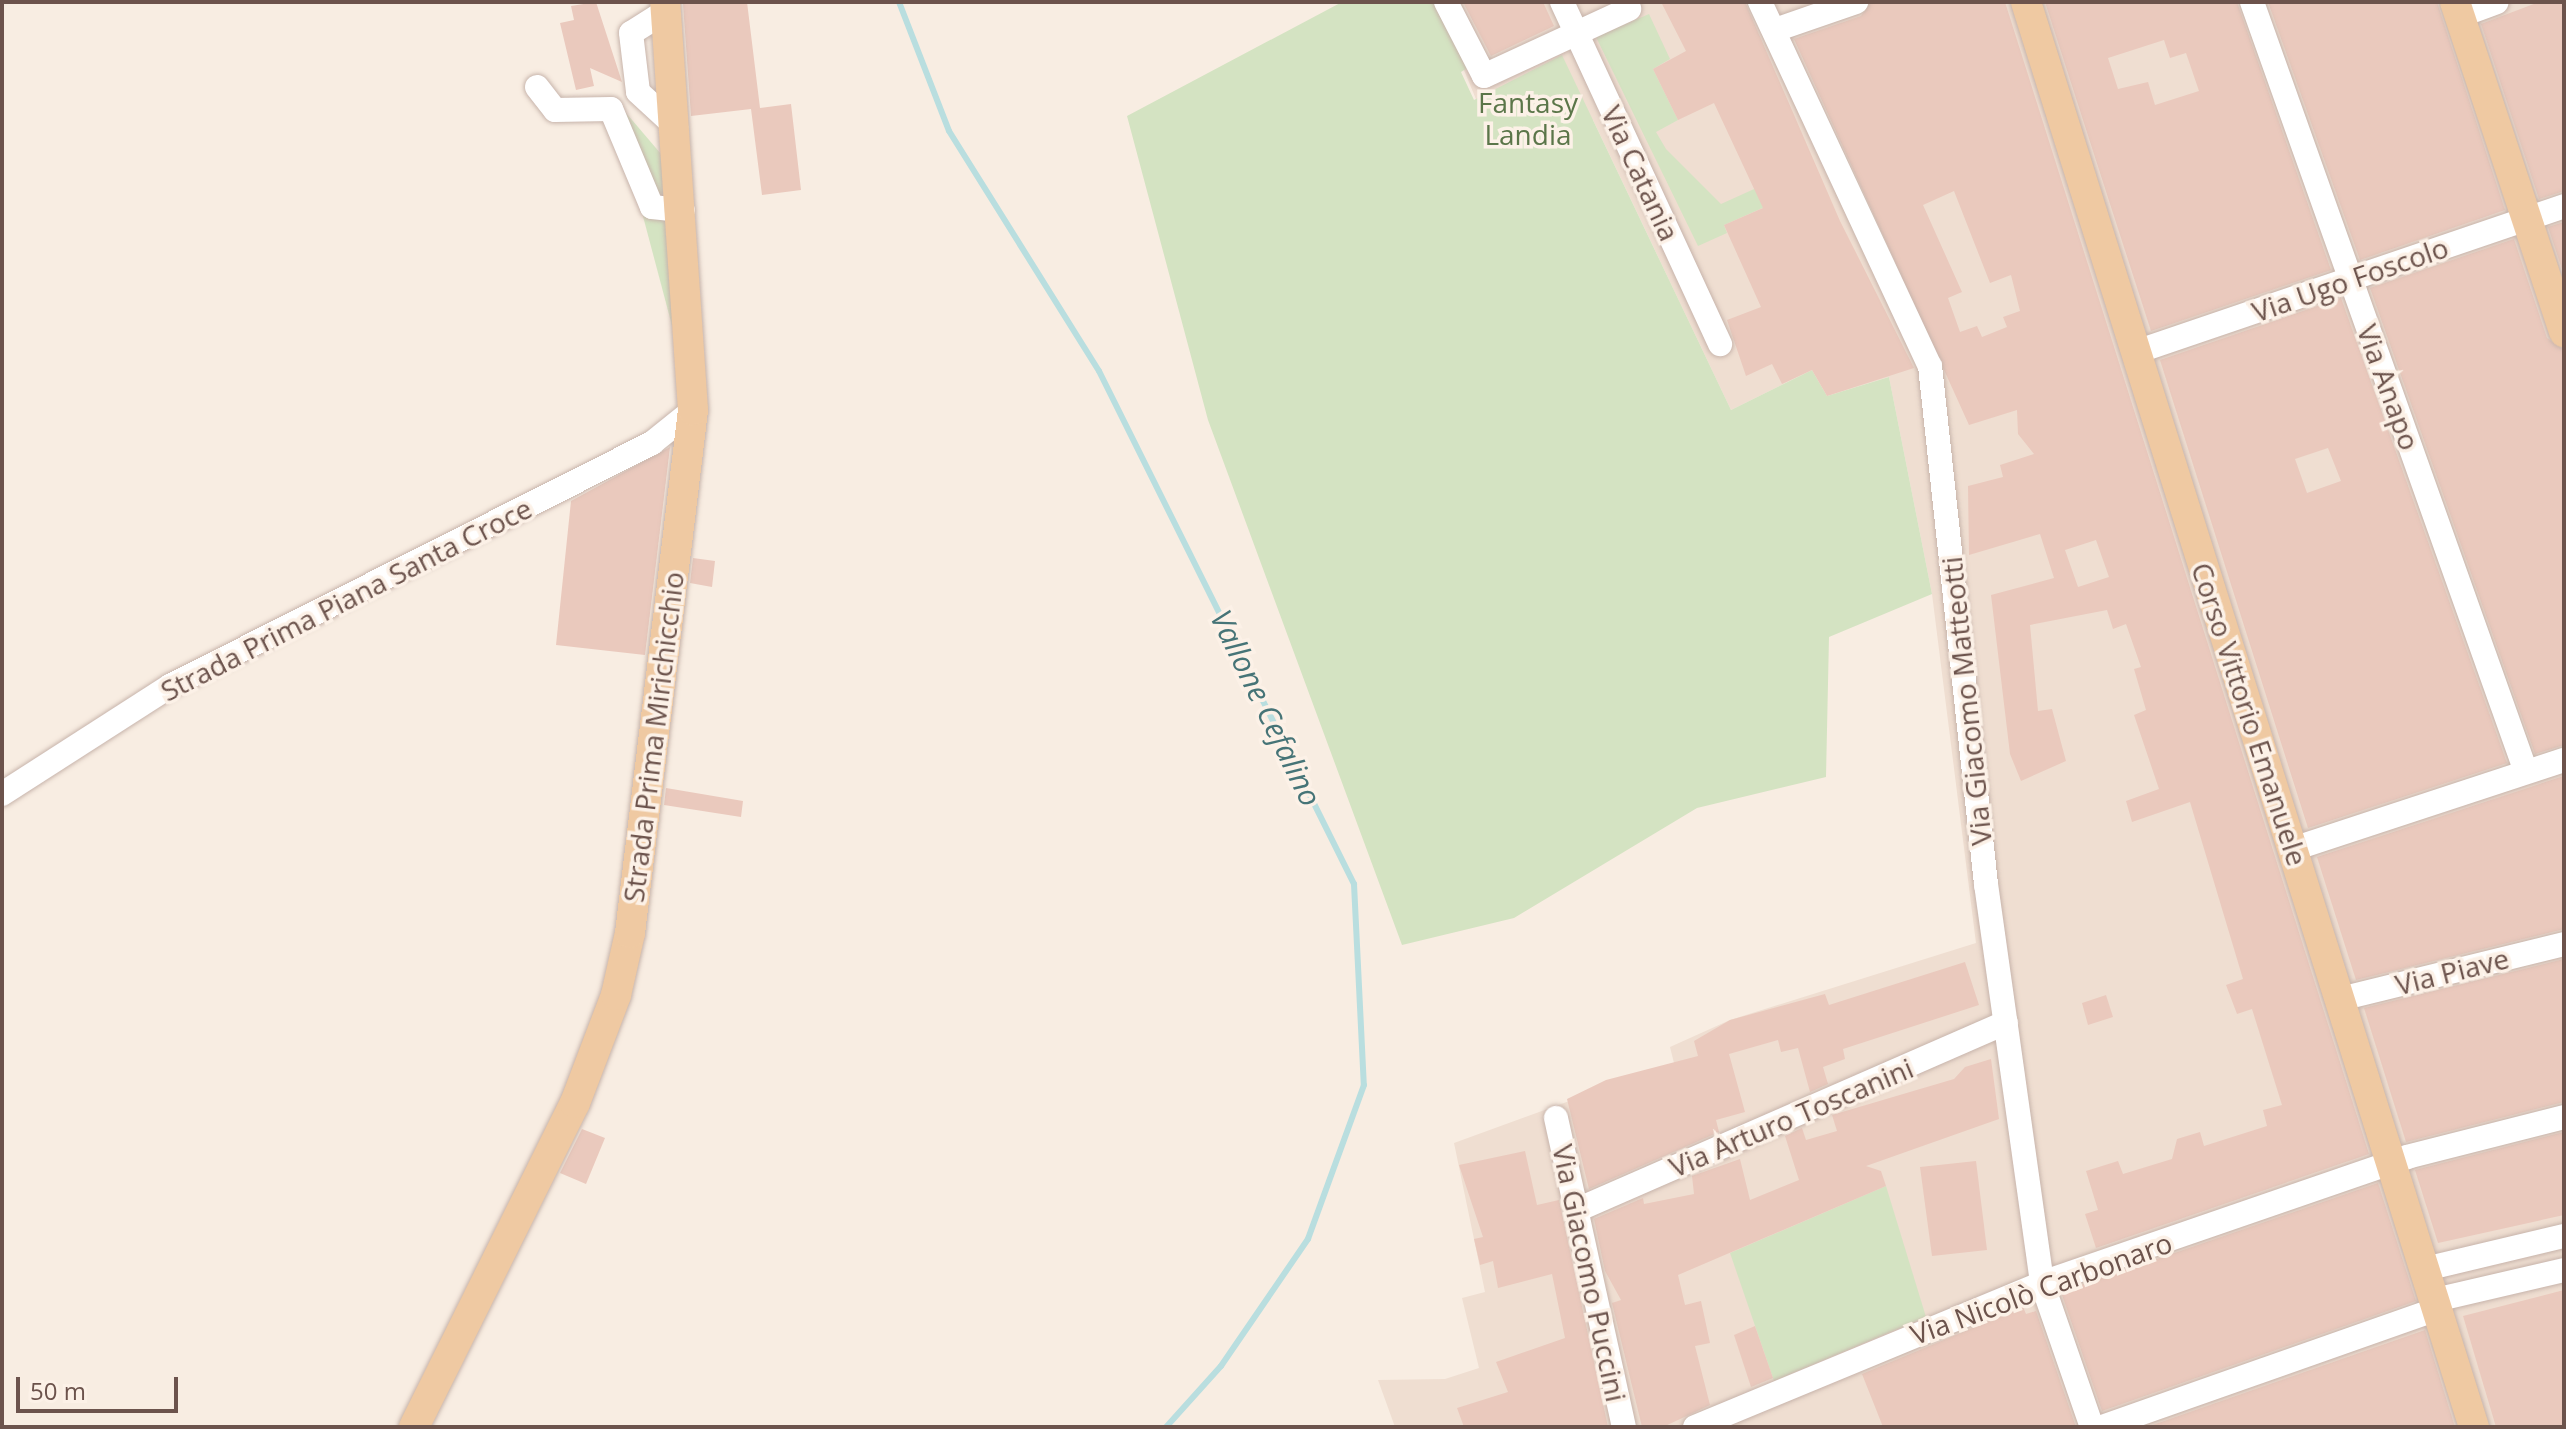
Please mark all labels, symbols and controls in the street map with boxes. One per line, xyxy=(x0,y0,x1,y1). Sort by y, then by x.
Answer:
park label: Fantasy Landia xyxy=(1478,85,1578,151)
street label: Via Catania xyxy=(1595,100,1687,246)
street label: Via Ugo Foscolo xyxy=(2248,230,2452,328)
street label: Via Anapo xyxy=(2351,320,2427,454)
street label: Strada Prima Piana Santa Croce xyxy=(155,491,537,707)
street label: Via Giacomo Matteotti xyxy=(1934,555,1998,847)
street label: Corso Vittorio Emanuele xyxy=(2185,558,2315,870)
street label: Strada Prima Mirichicchio xyxy=(616,570,690,904)
water label: Vallone Cefalino xyxy=(1203,604,1329,812)
street label: Via Piave xyxy=(2392,941,2512,1001)
street label: Via Arturo Toscanini xyxy=(1664,1050,1918,1184)
street label: Via Giacomo Puccini xyxy=(1546,1141,1634,1405)
street label: Via Nicolò Carbonaro xyxy=(1906,1225,2176,1351)
scale bar xyxy=(20,1361,182,1411)
text: 50 m xyxy=(30,1374,86,1407)

